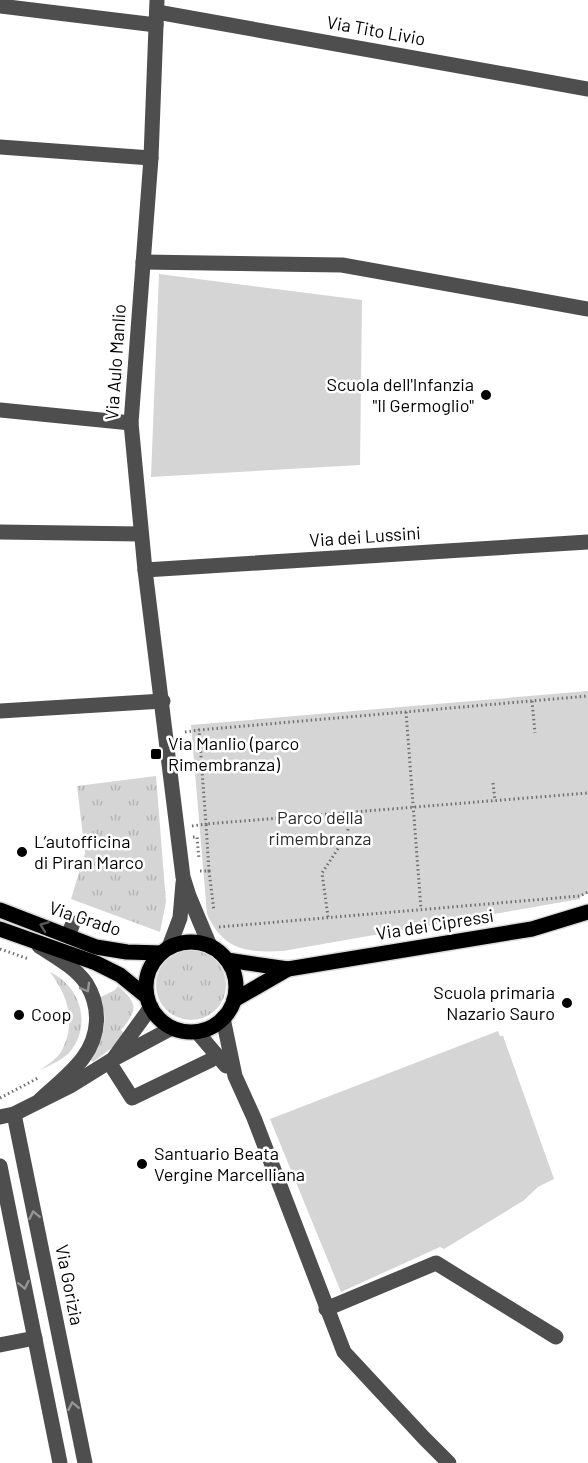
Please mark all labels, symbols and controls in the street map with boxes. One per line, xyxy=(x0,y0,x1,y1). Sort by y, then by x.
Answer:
street label: Via Tito Livio xyxy=(325,10,427,50)
street label: Via Aulo Manlio xyxy=(100,303,130,421)
place label: Scuola dell'Infanzia "Il Germoglio" xyxy=(327,373,474,416)
marker: Scuola dell'Infanzia "Il Germoglio" xyxy=(479,388,493,402)
street label: Via dei Lussini xyxy=(309,521,421,551)
place label: Via Manlio (parco Rimembranza) xyxy=(168,732,299,775)
marker: Via Manlio (parco Rimembranza) xyxy=(149,747,163,761)
park label: Parco della rimembranza xyxy=(269,806,371,849)
place label: L’autofficina di Piran Marco xyxy=(34,830,144,873)
marker: L’autofficina di Piran Marco xyxy=(15,845,29,859)
street label: Via Grado xyxy=(47,896,124,940)
street label: Via dei Cipressi xyxy=(375,904,495,944)
one-way arrow xyxy=(39,921,49,934)
one-way arrow xyxy=(79,981,90,992)
place label: Scuola primaria Nazario Sauro xyxy=(433,981,555,1024)
marker: Scuola primaria Nazario Sauro xyxy=(560,996,574,1010)
place label: Coop xyxy=(31,1003,71,1025)
marker: Coop xyxy=(12,1008,26,1022)
place label: Santuario Beata Vergine Marcelliana xyxy=(154,1142,305,1185)
marker: Santuario Beata Vergine Marcelliana xyxy=(135,1157,149,1171)
one-way arrow xyxy=(29,1210,42,1220)
street label: Via Gorizia xyxy=(51,1243,89,1327)
one-way arrow xyxy=(17,1280,30,1290)
one-way arrow xyxy=(67,1401,80,1411)

